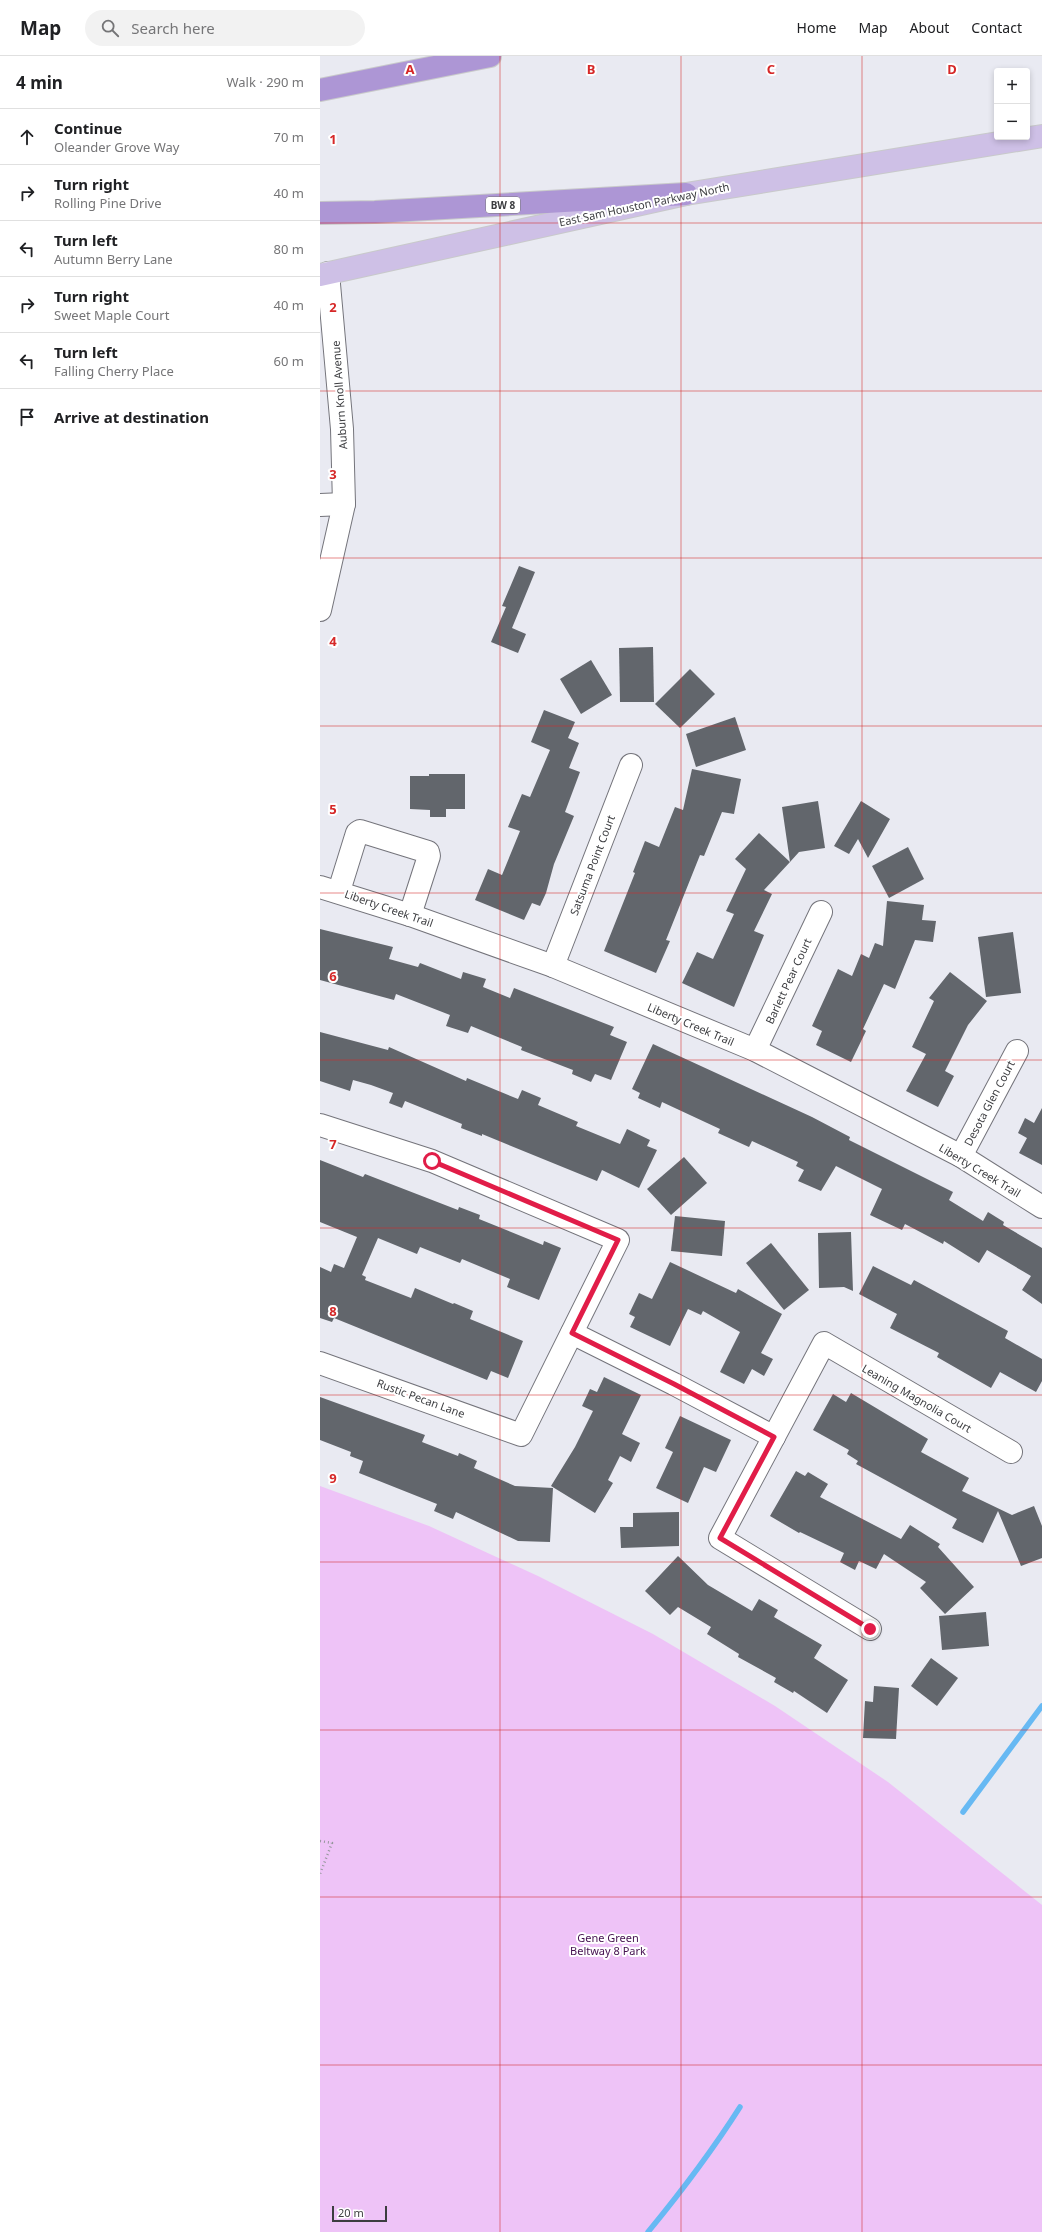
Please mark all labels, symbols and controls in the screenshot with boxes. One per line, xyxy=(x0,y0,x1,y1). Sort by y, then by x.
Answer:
search box xyxy=(85,10,365,46)
text: Map xyxy=(20,15,61,41)
icon: search xyxy=(99,17,121,39)
text: Search here xyxy=(131,18,215,38)
text: Home xyxy=(797,18,836,37)
text: Map xyxy=(858,18,888,37)
text: About xyxy=(910,18,949,37)
text: Contact xyxy=(971,18,1022,37)
text: A xyxy=(406,60,415,78)
text: B xyxy=(587,60,595,78)
text: C xyxy=(767,60,775,78)
text: D xyxy=(947,60,957,78)
map controls xyxy=(994,68,1030,140)
button: + xyxy=(994,68,1030,104)
text: 4 min xyxy=(16,71,63,94)
text: Walk · 290 m xyxy=(226,73,304,91)
button: − xyxy=(994,104,1030,140)
text: Continue xyxy=(54,118,122,138)
icon: ahead xyxy=(16,126,38,148)
text: 70 m xyxy=(274,128,304,146)
text: 1 xyxy=(329,130,337,148)
text: Oleander Grove Way xyxy=(54,138,180,156)
text: Turn right xyxy=(54,174,129,194)
street label: East Sam Houston Parkway North xyxy=(557,179,731,229)
icon: right xyxy=(16,182,38,204)
text: 40 m xyxy=(274,184,304,202)
text: Rolling Pine Drive xyxy=(54,194,162,212)
road number: BW 8 xyxy=(486,197,520,213)
text: Turn left xyxy=(54,230,118,250)
icon: left xyxy=(16,238,38,260)
text: 80 m xyxy=(274,240,304,258)
text: Autumn Berry Lane xyxy=(54,250,173,268)
text: Turn right xyxy=(54,286,129,306)
icon: right xyxy=(16,294,38,316)
text: 40 m xyxy=(274,296,304,314)
text: 2 xyxy=(329,298,337,316)
text: Sweet Maple Court xyxy=(54,306,169,324)
street label: Auburn Knoll Avenue xyxy=(328,340,350,450)
text: Turn left xyxy=(54,342,118,362)
icon: left xyxy=(16,350,38,372)
text: 60 m xyxy=(274,352,304,370)
text: Falling Cherry Place xyxy=(54,362,174,380)
icon: arrive xyxy=(16,406,38,428)
text: Arrive at destination xyxy=(54,407,209,427)
text: 3 xyxy=(329,465,337,483)
text: 4 xyxy=(329,632,337,650)
text: 5 xyxy=(329,800,337,818)
street label: Satsuma Point Court xyxy=(566,813,618,917)
street label: Liberty Creek Trail xyxy=(343,886,435,930)
street label: Barlett Pear Court xyxy=(762,936,814,1026)
text: 6 xyxy=(329,967,337,985)
street label: Liberty Creek Trail xyxy=(645,999,737,1049)
street label: Desota Glen Court xyxy=(960,1058,1018,1148)
text: 7 xyxy=(329,1135,337,1153)
street label: Liberty Creek Trail xyxy=(936,1140,1024,1200)
route start xyxy=(423,1152,441,1170)
text: 8 xyxy=(329,1302,337,1320)
street label: Leaning Magnolia Court xyxy=(859,1360,975,1436)
street label: Rustic Pecan Lane xyxy=(375,1375,467,1421)
text: 9 xyxy=(329,1469,337,1487)
route end xyxy=(861,1620,879,1638)
park label: Gene Green Beltway 8 Park xyxy=(570,1930,646,1958)
scale bar xyxy=(332,2204,387,2223)
text: 20 m xyxy=(338,2205,364,2220)

